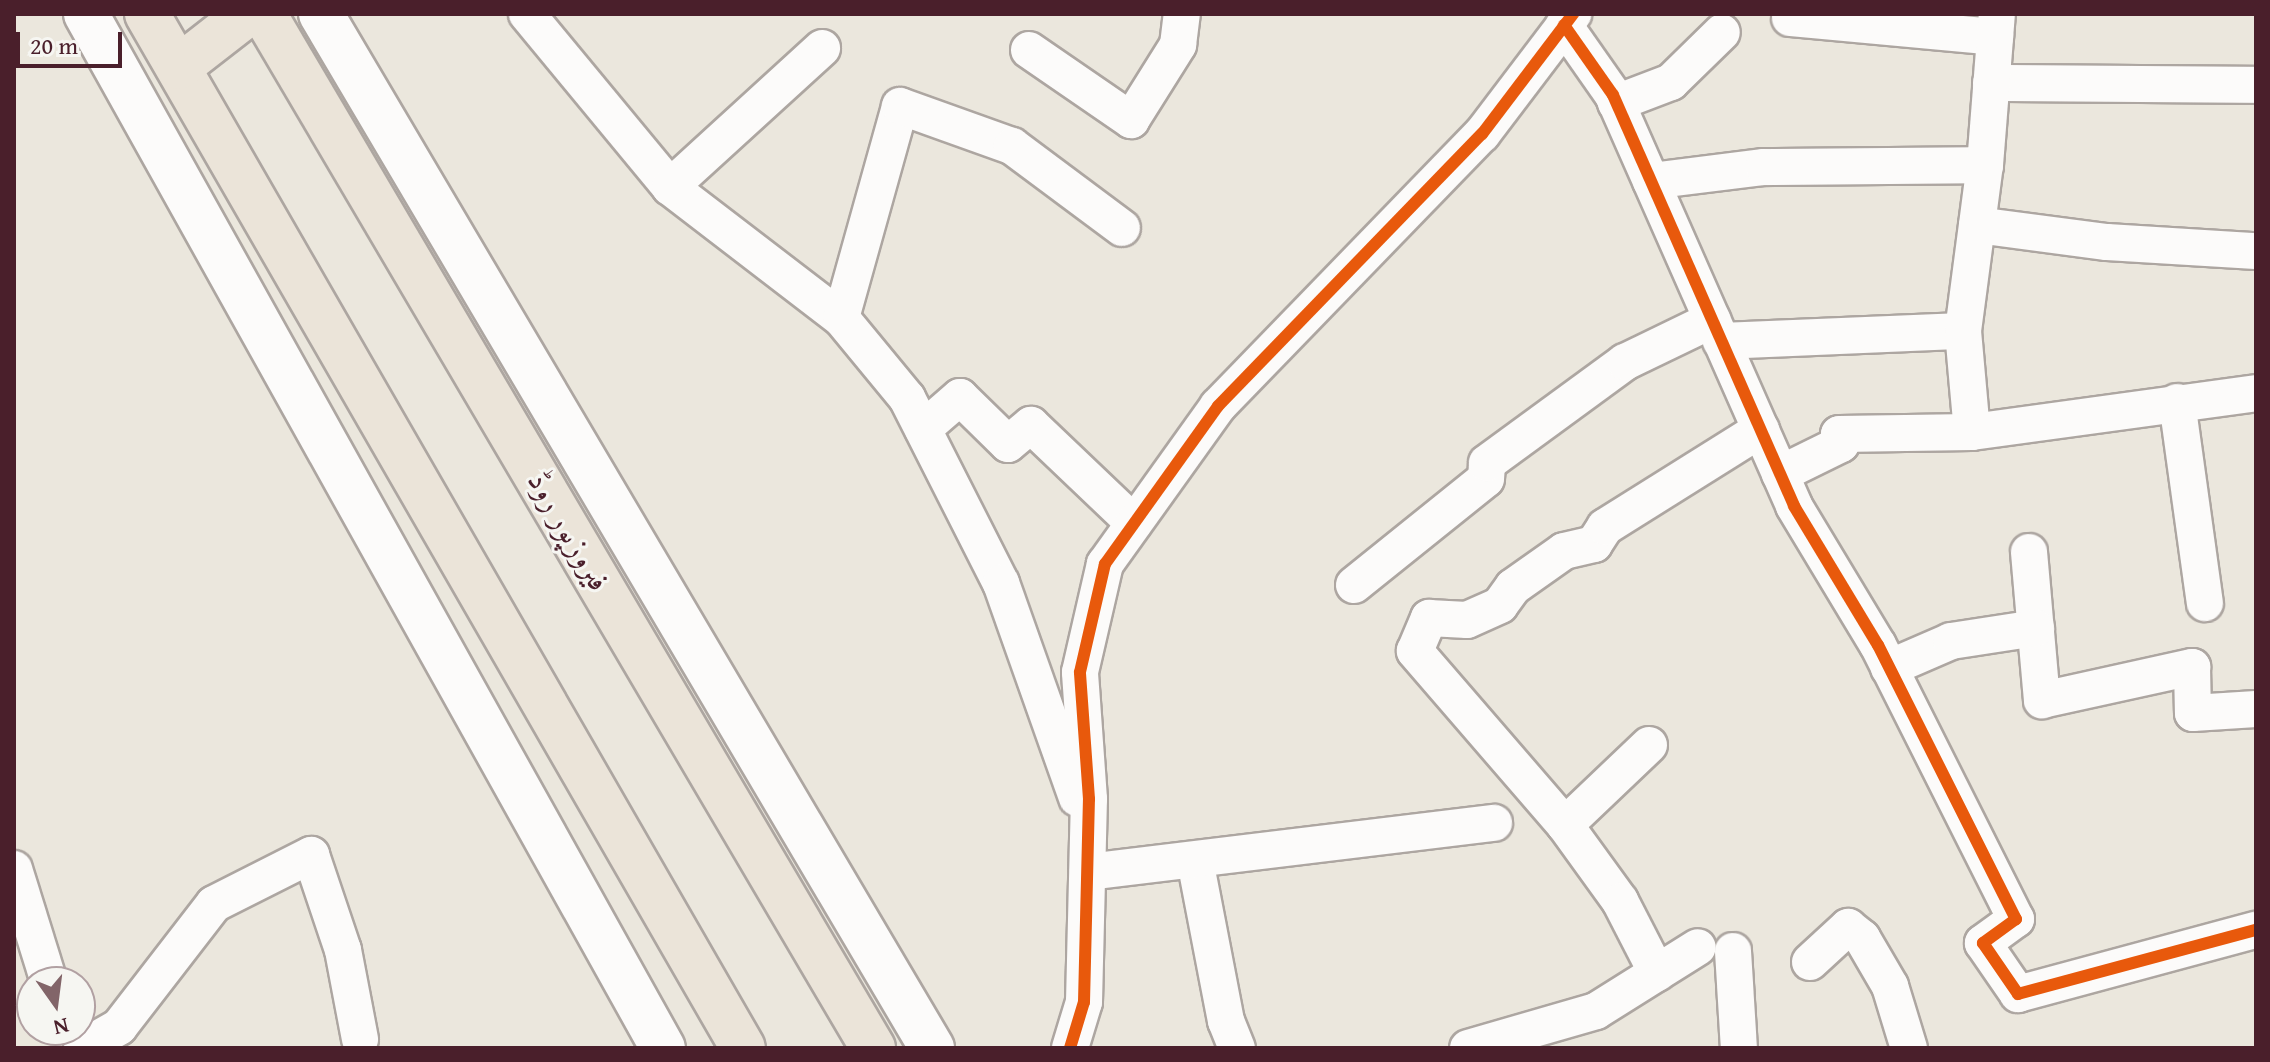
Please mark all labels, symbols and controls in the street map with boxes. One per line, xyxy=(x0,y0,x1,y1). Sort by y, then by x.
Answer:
scale bar xyxy=(20,16,126,66)
text: 20 m xyxy=(30,28,78,63)
street label: فیروزپور روڈ xyxy=(519,464,619,598)
north arrow xyxy=(16,966,96,1046)
text: N xyxy=(50,1010,72,1045)

